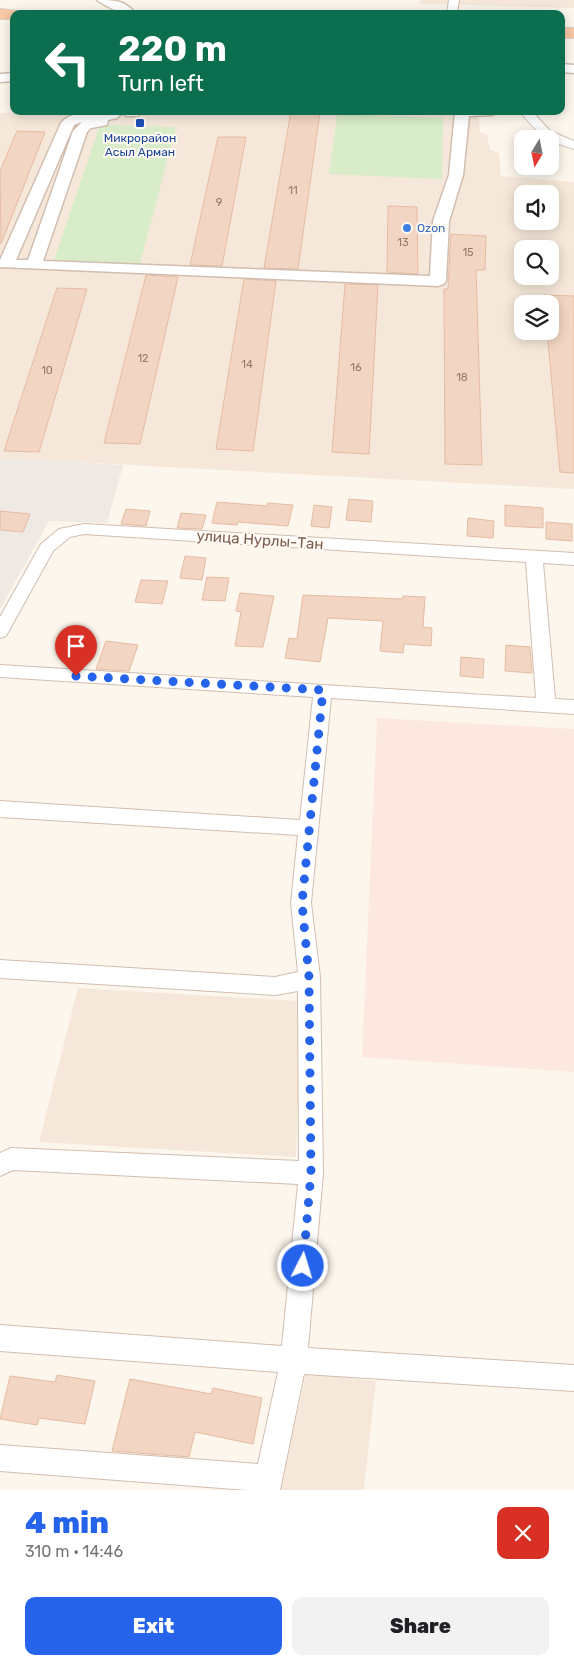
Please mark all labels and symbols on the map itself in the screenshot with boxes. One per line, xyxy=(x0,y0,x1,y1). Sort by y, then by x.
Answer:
marker: Микрорайон Асыл Арман xyxy=(134,117,146,129)
north arrow xyxy=(514,130,559,175)
place label: Микрорайон Асыл Арман xyxy=(104,131,176,159)
house number: 11 xyxy=(288,184,298,197)
house number: 9 xyxy=(216,196,222,209)
place label: Ozon xyxy=(417,221,445,235)
marker: Ozon xyxy=(401,222,413,234)
house number: 13 xyxy=(397,236,409,249)
house number: 15 xyxy=(462,246,474,259)
house number: 12 xyxy=(137,352,149,365)
house number: 14 xyxy=(241,358,253,371)
house number: 16 xyxy=(350,361,362,374)
house number: 10 xyxy=(41,364,53,377)
house number: 18 xyxy=(456,371,468,384)
street label: улица Нурлы-Тан xyxy=(196,527,324,553)
pin xyxy=(55,625,97,676)
position arrow xyxy=(276,1239,328,1291)

